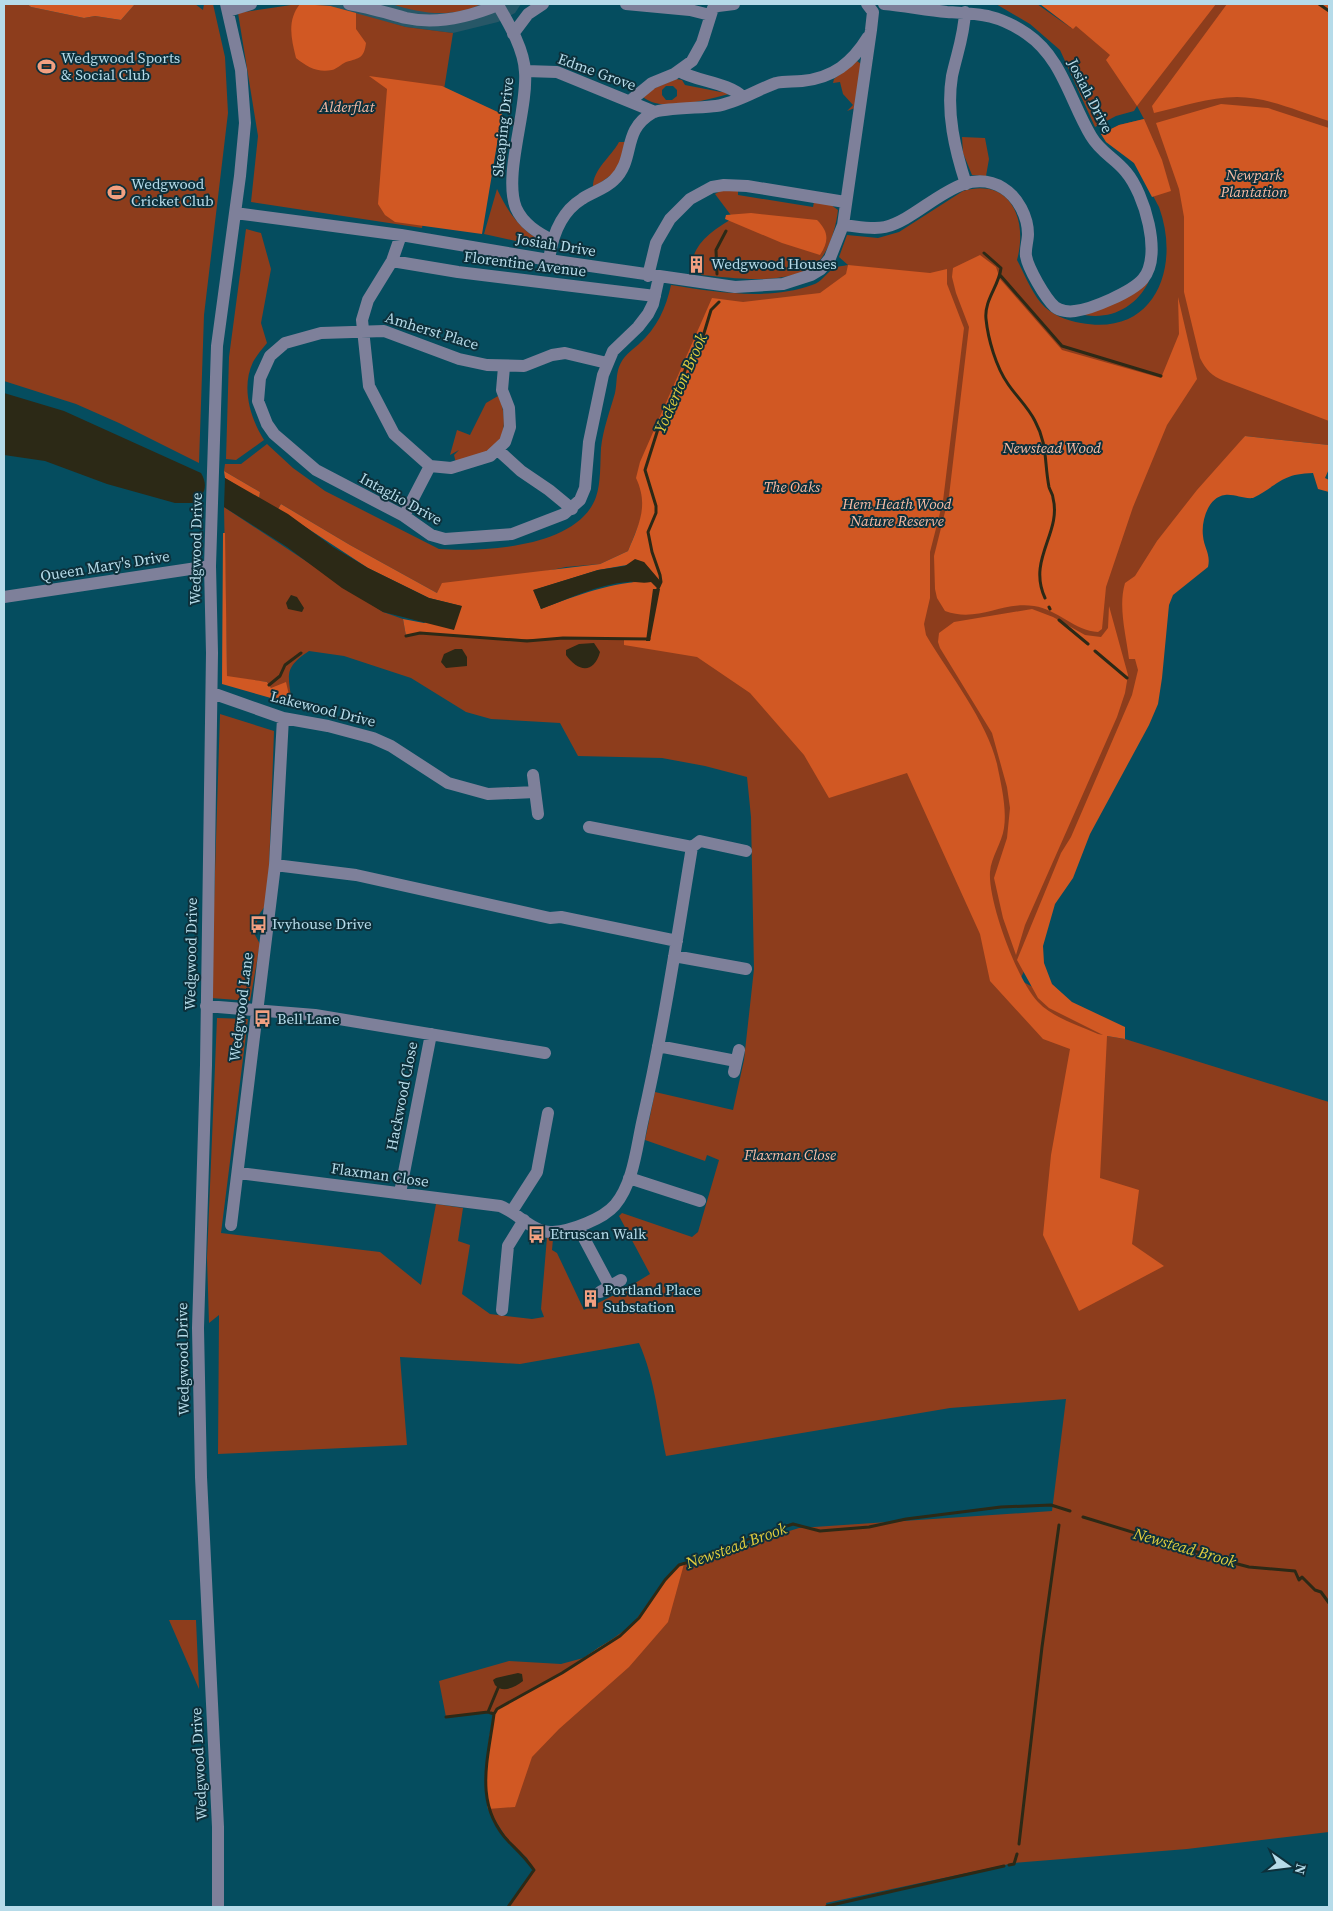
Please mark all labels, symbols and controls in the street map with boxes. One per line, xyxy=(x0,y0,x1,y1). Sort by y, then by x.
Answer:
place label: Wedgwood Sports & Social Club xyxy=(61,47,180,85)
street label: Edme Grove xyxy=(555,48,640,96)
street label: Josiah Drive xyxy=(1062,54,1118,137)
sports icon: Wedgwood Sports & Social Club xyxy=(37,57,57,77)
street label: Skeaping Drive xyxy=(487,76,518,178)
park label: Alderflat xyxy=(319,96,376,117)
park label: Newpark Plantation xyxy=(1220,164,1288,202)
place label: Wedgwood Cricket Club xyxy=(131,173,214,211)
sports icon: Wedgwood Cricket Club xyxy=(107,183,127,203)
street label: Josiah Drive xyxy=(514,228,598,261)
street label: Florentine Avenue xyxy=(463,246,588,281)
place label: Wedgwood Houses xyxy=(711,253,837,274)
building icon: Wedgwood Houses xyxy=(687,254,707,274)
street label: Amherst Place xyxy=(383,306,482,355)
water label: Yockerton Brook xyxy=(648,329,712,436)
park label: Newstead Wood xyxy=(1002,437,1101,458)
street label: Intaglio Drive xyxy=(356,467,447,530)
park label: The Oaks xyxy=(764,476,821,497)
street label: Wedgwood Drive xyxy=(184,492,207,606)
park label: Hem Heath Wood Nature Reserve xyxy=(841,493,952,531)
street label: Queen Mary's Drive xyxy=(39,545,171,586)
street label: Lakewood Drive xyxy=(268,685,378,732)
street label: Wedgwood Drive xyxy=(179,897,202,1011)
place label: Ivyhouse Drive xyxy=(272,913,372,934)
bus stop icon: Ivyhouse Drive xyxy=(248,914,268,934)
street label: Wedgwood Lane xyxy=(223,951,258,1063)
place label: Bell Lane xyxy=(277,1008,340,1029)
bus stop icon: Bell Lane xyxy=(253,1009,273,1029)
street label: Hackwood Close xyxy=(381,1039,422,1152)
park label: Flaxman Close xyxy=(743,1144,836,1165)
street label: Flaxman Close xyxy=(330,1157,431,1192)
place label: Etruscan Walk xyxy=(550,1223,647,1244)
bus stop icon: Etruscan Walk xyxy=(526,1224,546,1244)
place label: Portland Place Substation xyxy=(604,1279,701,1317)
building icon: Portland Place Substation xyxy=(580,1289,600,1309)
street label: Wedgwood Drive xyxy=(171,1302,194,1416)
water label: Newstead Brook xyxy=(682,1516,790,1574)
water label: Newstead Brook xyxy=(1130,1522,1239,1572)
street label: Wedgwood Drive xyxy=(185,1707,212,1821)
north arrow xyxy=(1263,1841,1313,1891)
text: N xyxy=(1290,1862,1312,1877)

